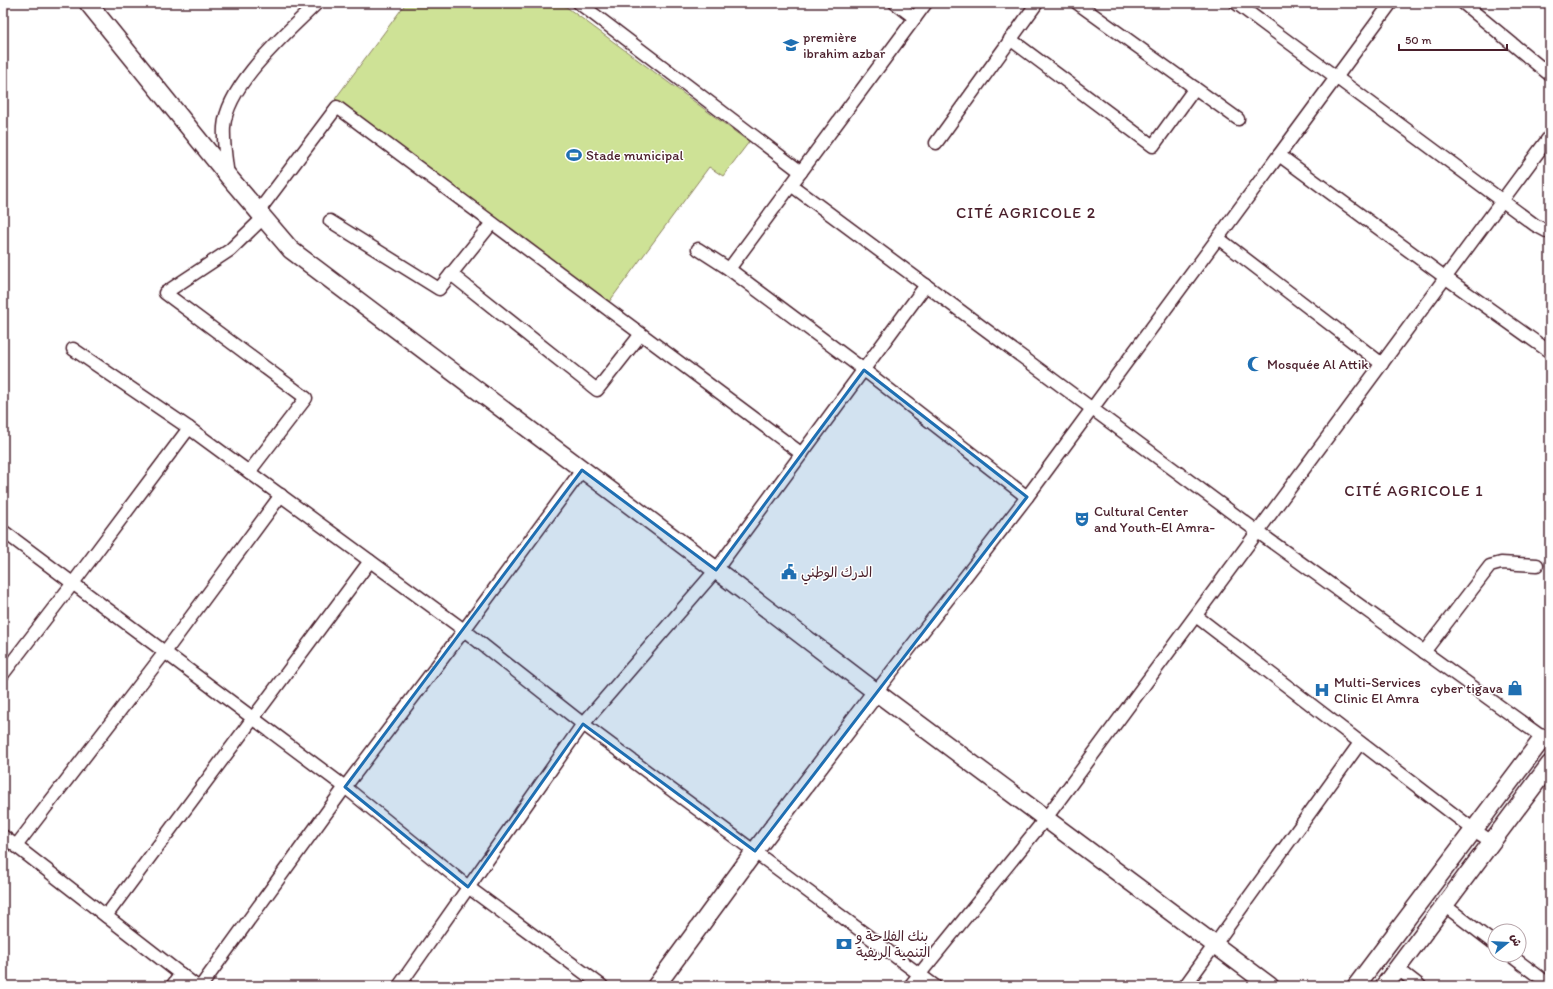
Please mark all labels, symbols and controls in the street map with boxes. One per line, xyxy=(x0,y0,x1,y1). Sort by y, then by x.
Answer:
scale bar xyxy=(1399,26,1507,52)
place label: première ibrahim azbar xyxy=(803,29,886,62)
text: 50 m xyxy=(1405,33,1431,47)
school or university icon: première ibrahim azbar xyxy=(782,36,800,54)
sports icon: Stade municipal xyxy=(565,146,583,164)
place label: Stade municipal xyxy=(586,147,683,164)
district label: CITÉ AGRICOLE 2 xyxy=(956,203,1096,222)
mosque icon: Mosquée Al Attik xyxy=(1246,355,1264,373)
place label: Mosquée Al Attik xyxy=(1267,356,1369,373)
district label: CITÉ AGRICOLE 1 xyxy=(1344,481,1484,500)
place label: Cultural Center and Youth-El Amra- xyxy=(1094,503,1216,536)
theatre icon: Cultural Center and Youth-El Amra- xyxy=(1073,510,1091,528)
public building icon: الدرك الوطني xyxy=(780,563,798,581)
place label: الدرك الوطني xyxy=(801,564,872,585)
place label: Multi-Services Clinic El Amra xyxy=(1334,674,1421,707)
shop icon: cyber tigava xyxy=(1506,679,1524,697)
place label: cyber tigava xyxy=(1430,680,1504,697)
hospital icon: Multi-Services Clinic El Amra xyxy=(1313,681,1331,699)
north arrow xyxy=(1487,923,1527,963)
place label: بنك الفلاحة و التنمية الريفية xyxy=(855,928,930,961)
text: ش xyxy=(1508,932,1524,948)
bank icon: بنك الفلاحة و التنمية الريفية xyxy=(835,935,853,953)

